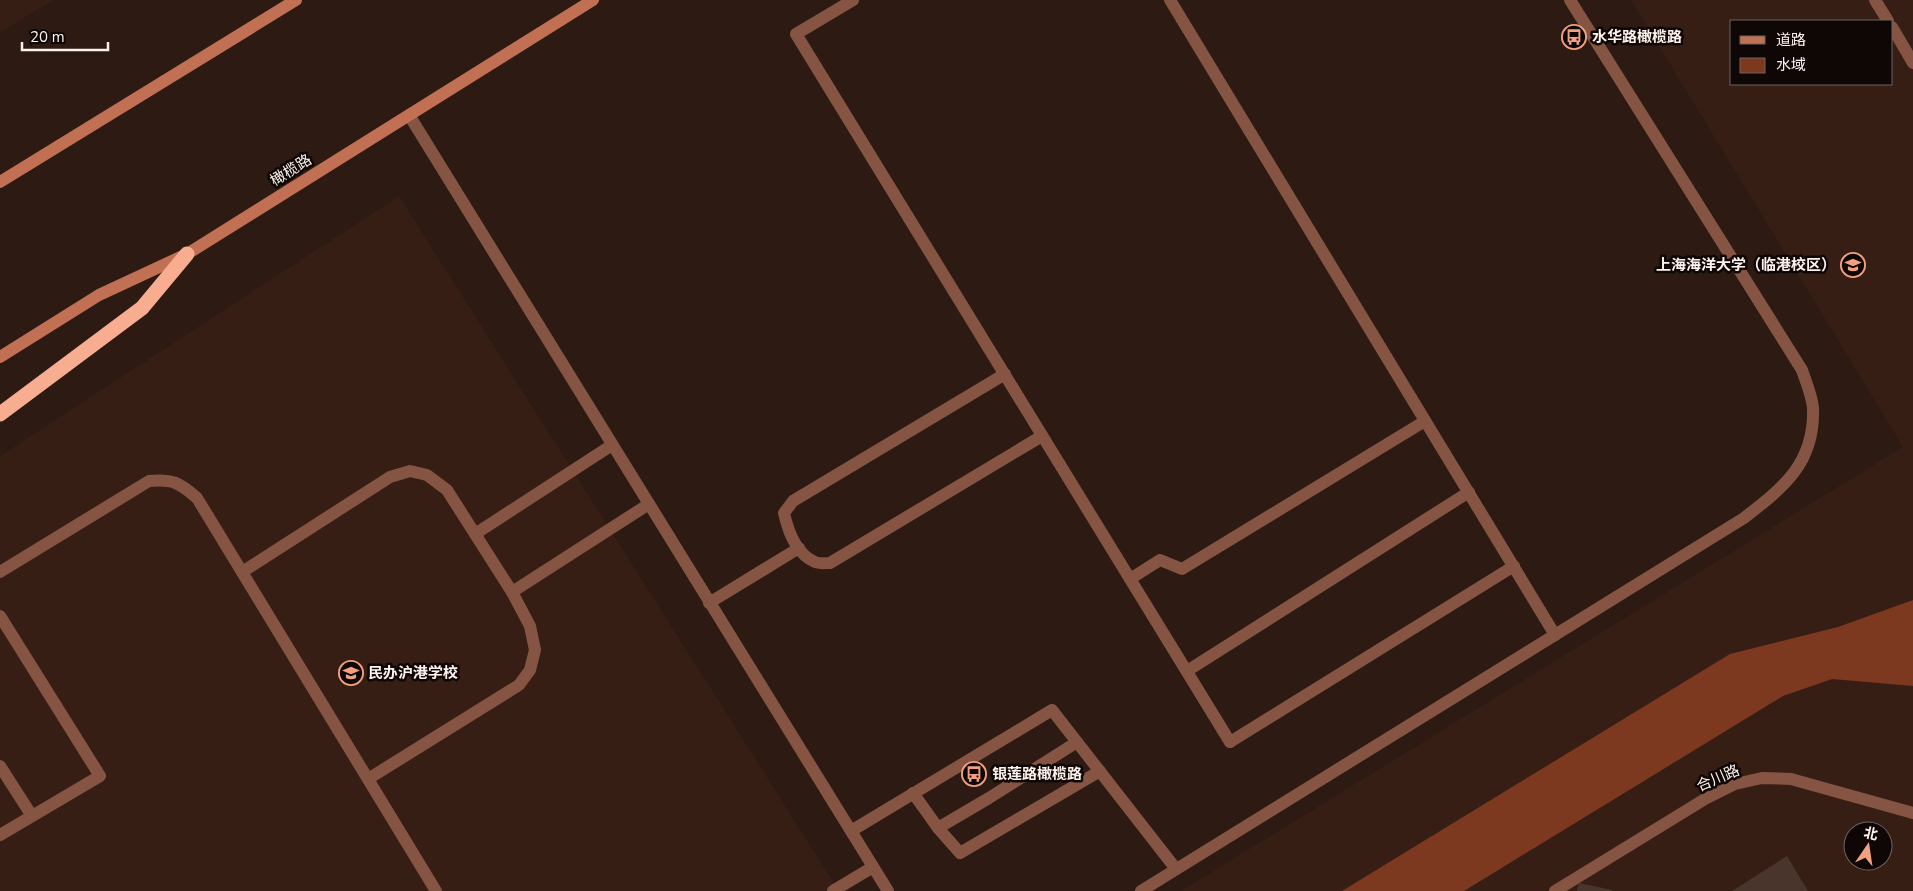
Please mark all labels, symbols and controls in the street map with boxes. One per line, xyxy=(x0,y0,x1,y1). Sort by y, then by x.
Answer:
scale bar xyxy=(22,20,109,52)
legend xyxy=(1730,20,1893,85)
bus stop icon: 水华路橄榄路 xyxy=(1561,24,1587,50)
text: 20 m xyxy=(30,27,65,47)
place label: 水华路橄榄路 xyxy=(1592,27,1682,47)
text: 道路 xyxy=(1776,30,1806,50)
text: 水域 xyxy=(1776,55,1806,75)
street label: 橄榄路 xyxy=(267,150,315,190)
school or university icon: 上海海洋大学（临港校区） xyxy=(1840,252,1866,278)
place label: 上海海洋大学（临港校区） xyxy=(1656,255,1836,275)
school or university icon: 民办沪港学校 xyxy=(338,660,364,686)
place label: 民办沪港学校 xyxy=(368,663,458,683)
street label: 合川路 xyxy=(1693,760,1743,796)
bus stop icon: 银莲路橄榄路 xyxy=(961,761,987,787)
place label: 银莲路橄榄路 xyxy=(992,764,1082,784)
north arrow xyxy=(1843,821,1893,871)
text: 北 xyxy=(1862,823,1880,845)

